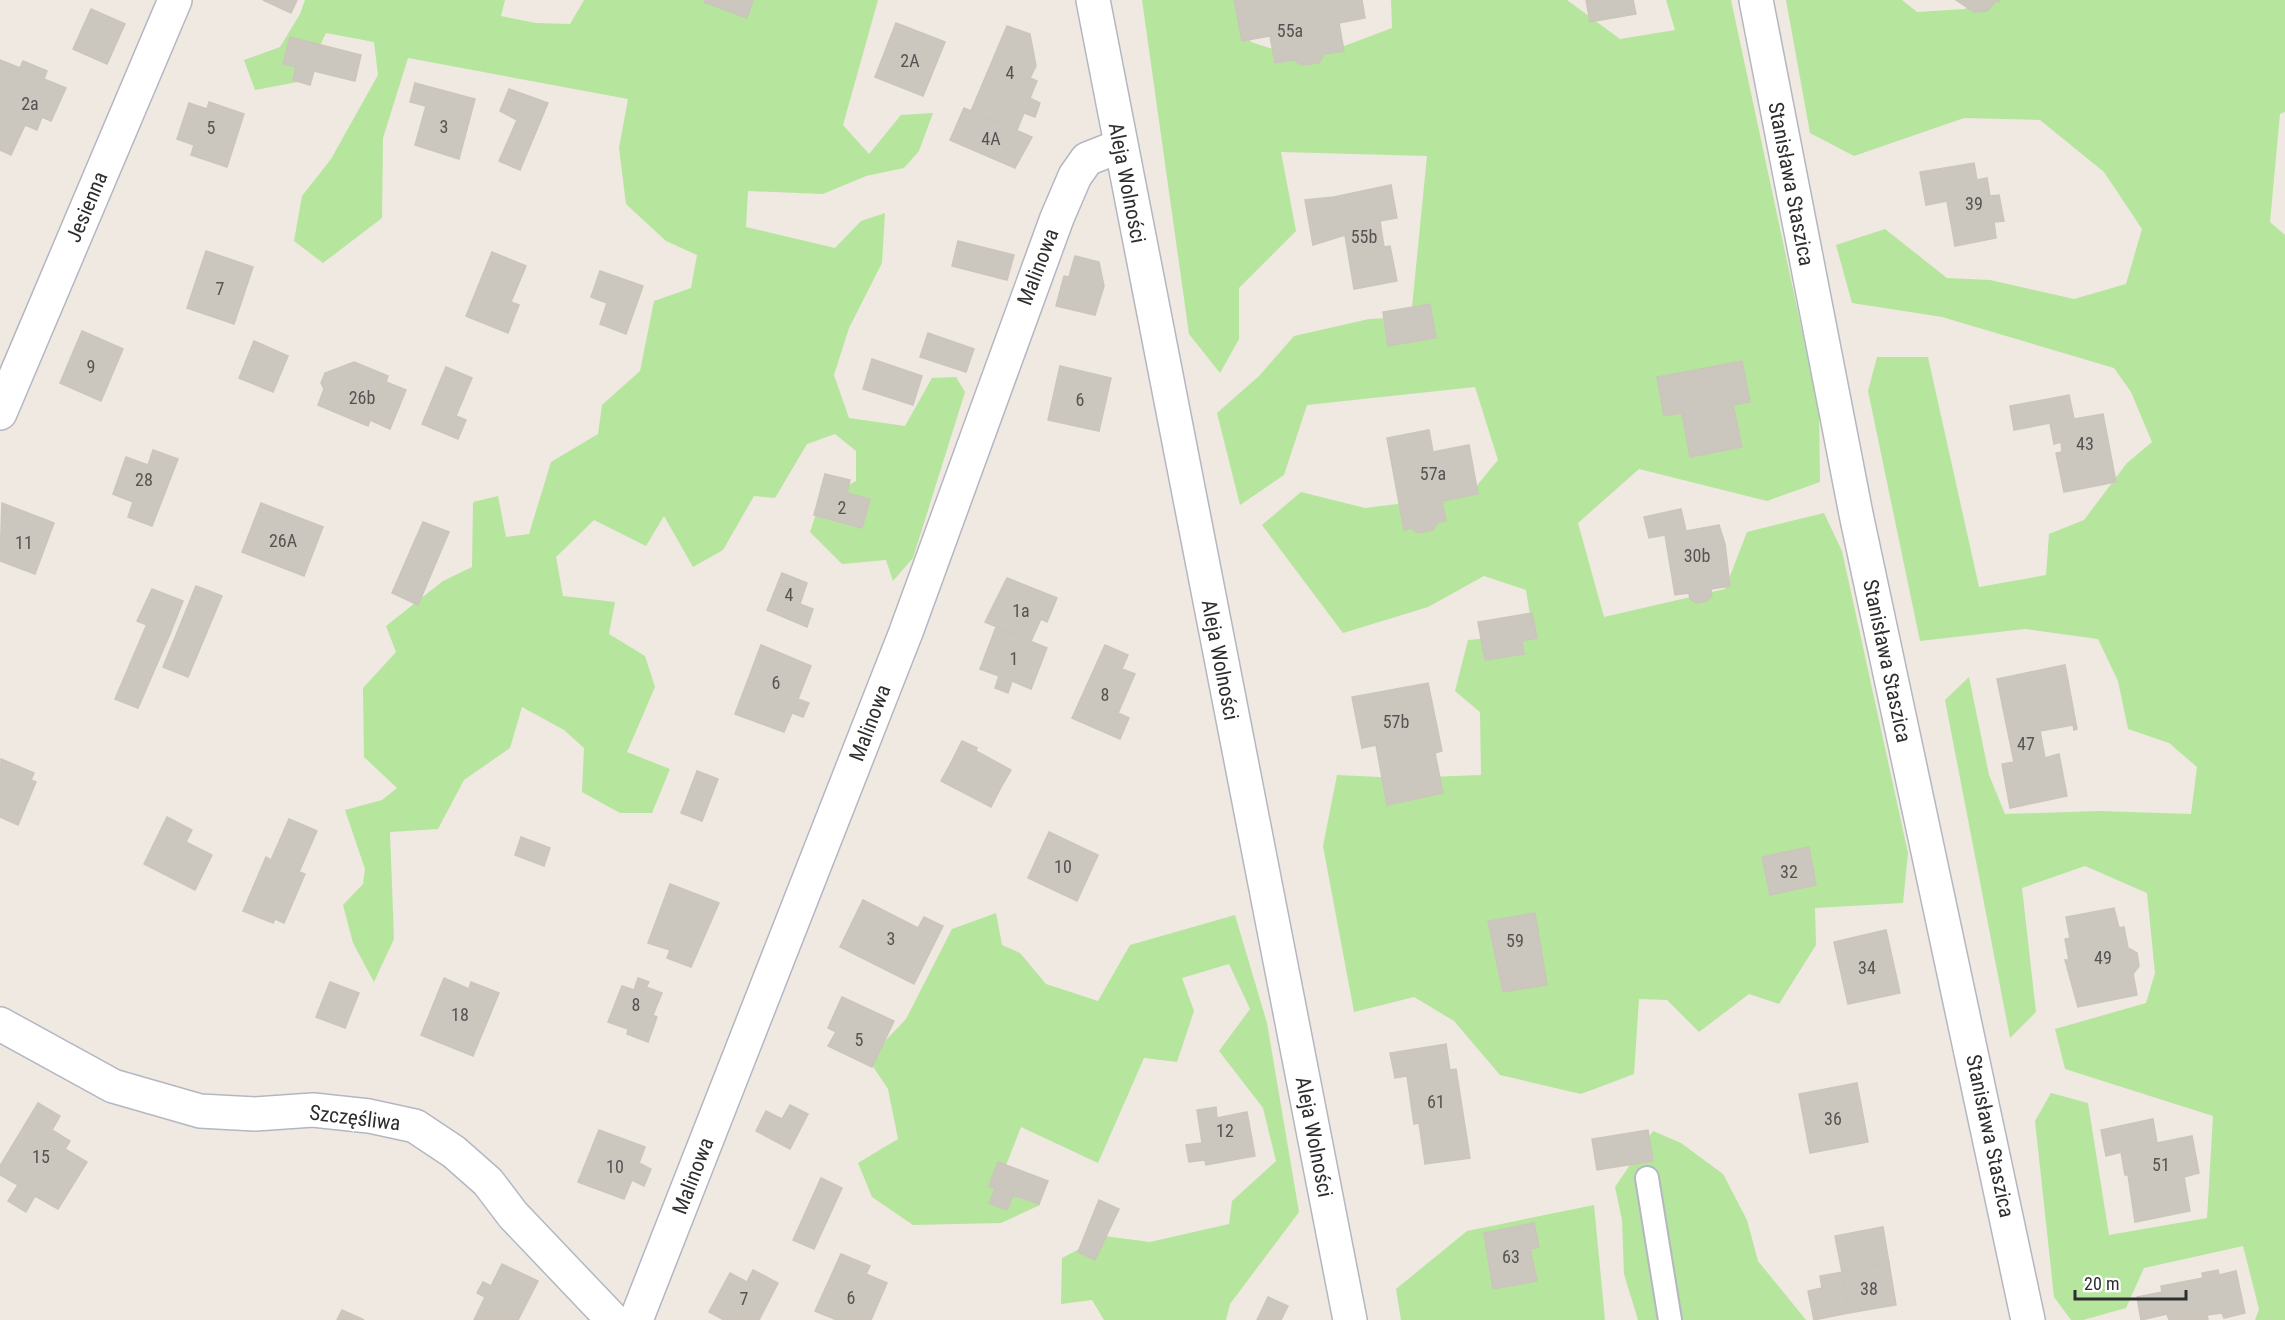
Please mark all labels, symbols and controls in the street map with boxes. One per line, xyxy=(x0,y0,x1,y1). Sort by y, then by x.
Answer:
house number: 55a xyxy=(1277,20,1303,41)
house number: 2A xyxy=(900,50,920,71)
house number: 4 xyxy=(1006,62,1015,83)
house number: 2a xyxy=(21,93,39,114)
street label: Stanisława Staszica xyxy=(1763,100,1819,268)
house number: 3 xyxy=(440,116,448,137)
house number: 5 xyxy=(207,117,216,138)
street label: Aleja Wolności xyxy=(1104,121,1150,245)
house number: 4A xyxy=(981,128,1001,149)
street label: Jesienna xyxy=(61,168,113,246)
house number: 39 xyxy=(1965,193,1983,214)
street label: Malinowa xyxy=(1012,225,1064,309)
house number: 55b xyxy=(1351,226,1377,247)
house number: 7 xyxy=(216,278,225,299)
house number: 9 xyxy=(87,356,95,377)
house number: 26b xyxy=(349,387,375,408)
house number: 6 xyxy=(1076,389,1084,410)
house number: 43 xyxy=(2076,433,2094,454)
house number: 57a xyxy=(1420,463,1446,484)
house number: 28 xyxy=(135,469,153,490)
house number: 2 xyxy=(838,497,847,518)
house number: 26A xyxy=(269,530,298,551)
house number: 11 xyxy=(15,532,33,553)
house number: 30b xyxy=(1684,545,1710,566)
street label: Stanisława Staszica xyxy=(1858,577,1916,745)
house number: 4 xyxy=(785,584,794,605)
street label: Aleja Wolności xyxy=(1197,598,1243,722)
house number: 1a xyxy=(1012,600,1030,621)
house number: 1 xyxy=(1010,648,1018,669)
house number: 6 xyxy=(772,672,780,693)
street label: Malinowa xyxy=(844,681,896,765)
house number: 8 xyxy=(1101,684,1109,705)
house number: 57b xyxy=(1383,711,1409,732)
house number: 47 xyxy=(2017,733,2035,754)
house number: 10 xyxy=(1054,856,1072,877)
house number: 32 xyxy=(1780,861,1798,882)
house number: 3 xyxy=(887,928,895,949)
house number: 59 xyxy=(1506,930,1524,951)
house number: 49 xyxy=(2094,947,2112,968)
house number: 34 xyxy=(1858,957,1876,978)
house number: 8 xyxy=(632,994,640,1015)
house number: 18 xyxy=(451,1004,469,1025)
house number: 5 xyxy=(855,1029,864,1050)
street label: Stanisława Staszica xyxy=(1961,1052,2019,1220)
street label: Aleja Wolności xyxy=(1291,1075,1337,1199)
house number: 61 xyxy=(1427,1091,1445,1112)
street label: Szczęśliwa xyxy=(308,1101,402,1135)
house number: 36 xyxy=(1824,1108,1842,1129)
house number: 12 xyxy=(1216,1120,1234,1141)
street label: Malinowa xyxy=(667,1134,719,1218)
house number: 15 xyxy=(32,1146,50,1167)
house number: 51 xyxy=(2152,1154,2170,1175)
house number: 10 xyxy=(606,1156,624,1177)
house number: 63 xyxy=(1502,1246,1520,1267)
scale bar xyxy=(2075,1263,2186,1301)
text: 20 m xyxy=(2084,1273,2119,1294)
house number: 38 xyxy=(1860,1278,1878,1299)
house number: 6 xyxy=(847,1287,855,1308)
house number: 7 xyxy=(740,1288,749,1309)

